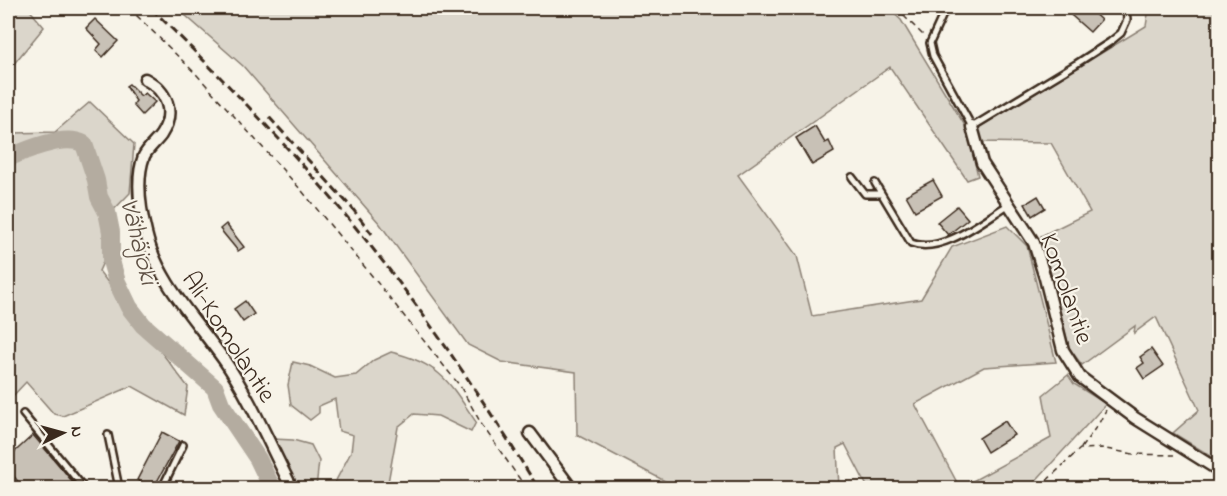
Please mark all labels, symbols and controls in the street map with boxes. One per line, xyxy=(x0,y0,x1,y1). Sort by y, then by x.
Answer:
water label: Vähäjoki xyxy=(108,194,168,291)
street label: Komolantie xyxy=(1028,228,1102,350)
street label: Ali-Komolantie xyxy=(171,264,284,411)
north arrow xyxy=(33,403,93,463)
text: N xyxy=(64,425,88,438)

